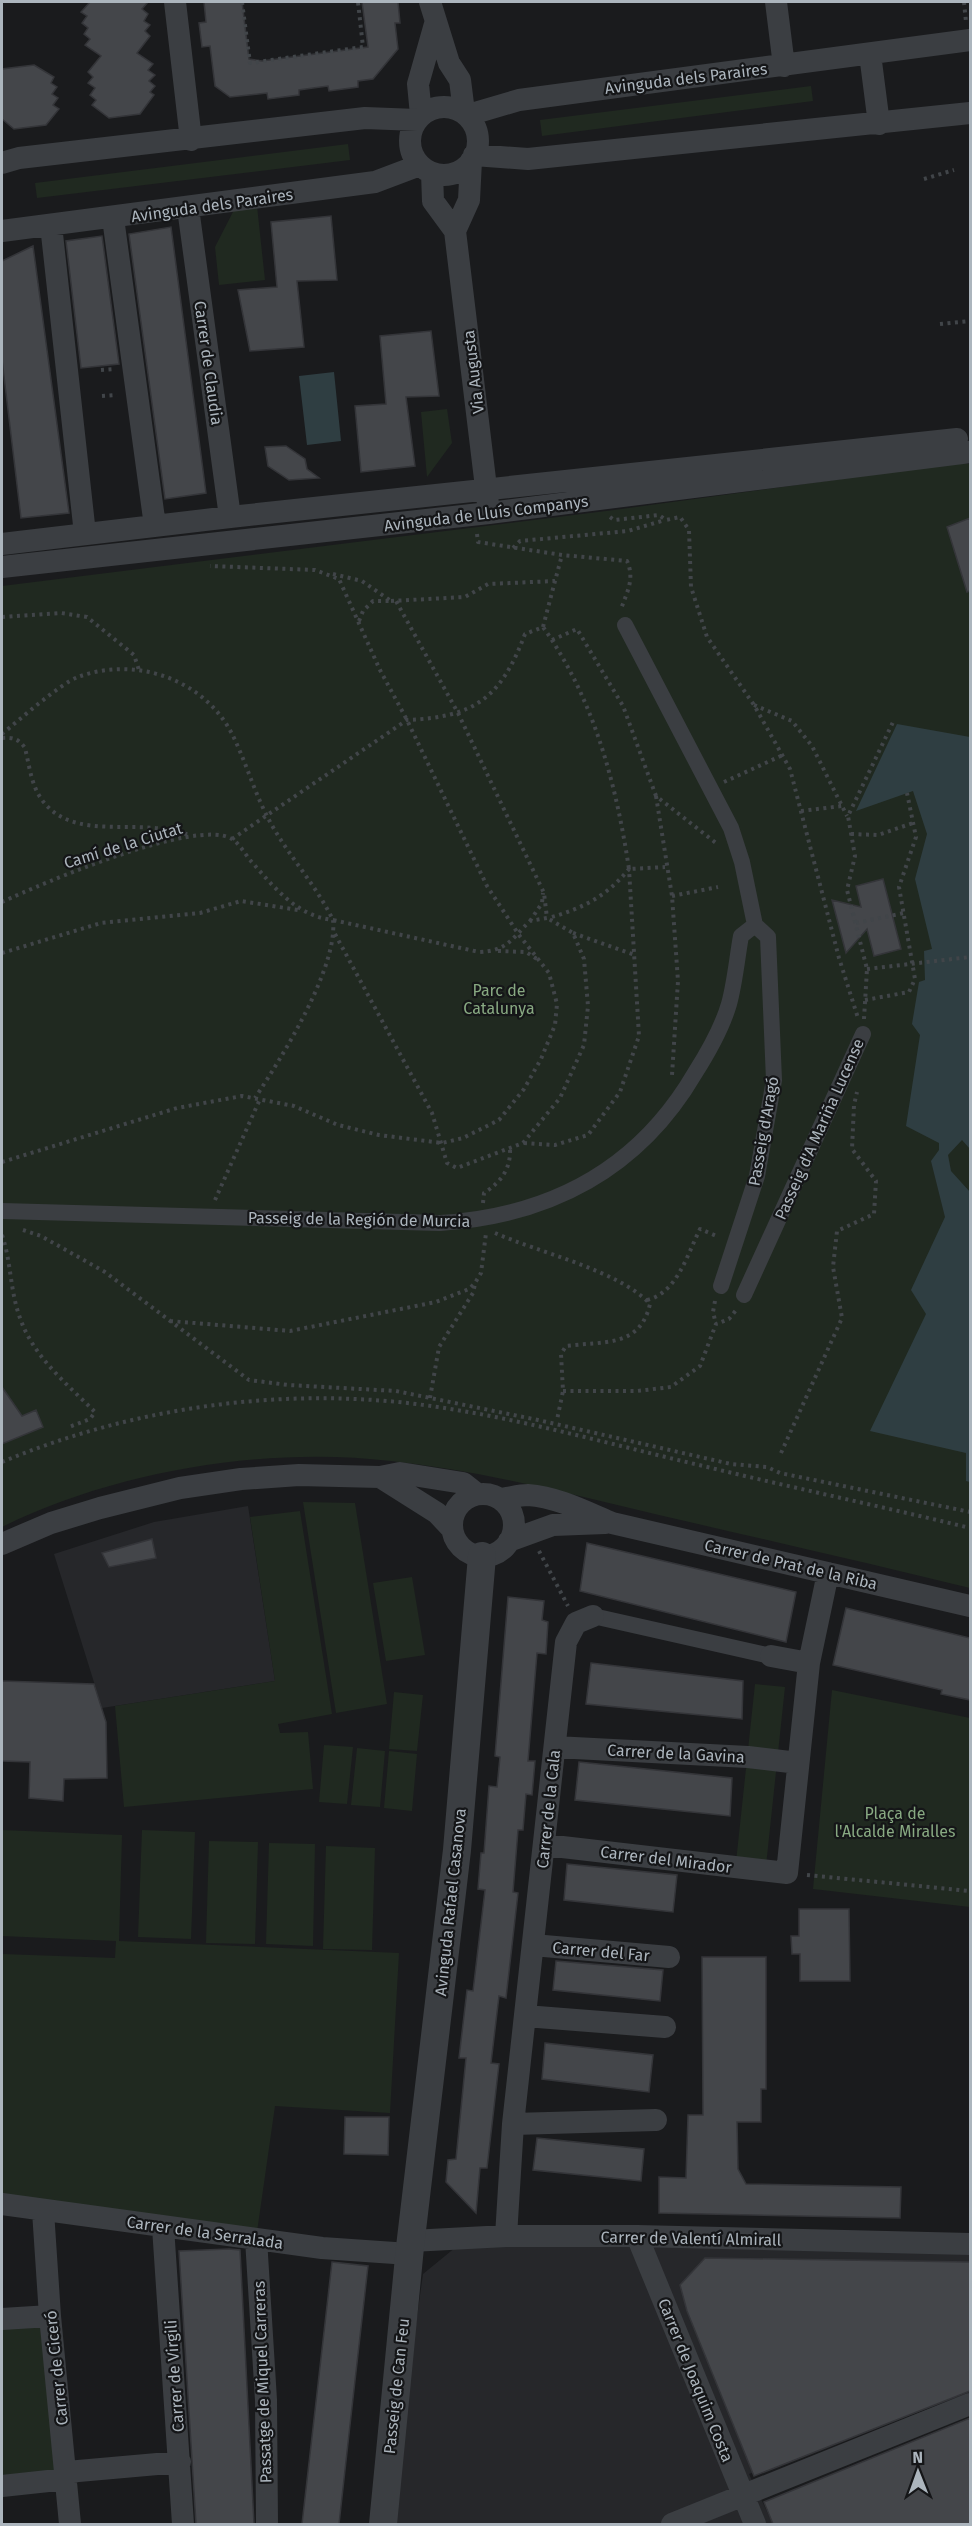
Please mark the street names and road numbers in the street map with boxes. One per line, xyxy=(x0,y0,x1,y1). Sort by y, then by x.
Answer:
street label: Avinguda dels Paraires xyxy=(604,59,768,98)
street label: Avinguda dels Paraires xyxy=(130,185,294,226)
street label: Carrer de Claudia xyxy=(190,300,227,426)
street label: Via Augusta xyxy=(459,329,488,415)
street label: Avinguda de Lluís Companys xyxy=(383,492,589,535)
street label: Camí de la Ciutat xyxy=(62,818,185,873)
street label: Passeig d'A Mariña Lucense xyxy=(771,1036,868,1223)
street label: Passeig d'Aragó xyxy=(745,1075,782,1187)
street label: Passeig de la Región de Murcia xyxy=(248,1208,470,1231)
street label: Carrer de Prat de la Riba xyxy=(703,1535,879,1594)
street label: Carrer de la Gavina xyxy=(607,1740,745,1767)
street label: Carrer de la Cala xyxy=(533,1749,564,1869)
street label: Avinguda Rafael Casanova xyxy=(431,1807,470,1997)
street label: Carrer del Mirador xyxy=(599,1842,733,1877)
street label: Carrer del Far xyxy=(552,1938,651,1965)
street label: Carrer de la Serralada xyxy=(125,2212,284,2253)
street label: Carrer de Valentí Almirall xyxy=(600,2227,782,2250)
street label: Passatge de Miquel Carreras xyxy=(249,2280,276,2484)
street label: Carrer de Joaquim Costa xyxy=(654,2296,737,2465)
street label: Carrer de Ciceró xyxy=(41,2309,72,2426)
street label: Passeig de Can Feu xyxy=(380,2317,413,2455)
street label: Carrer de Virgili xyxy=(161,2319,188,2433)

